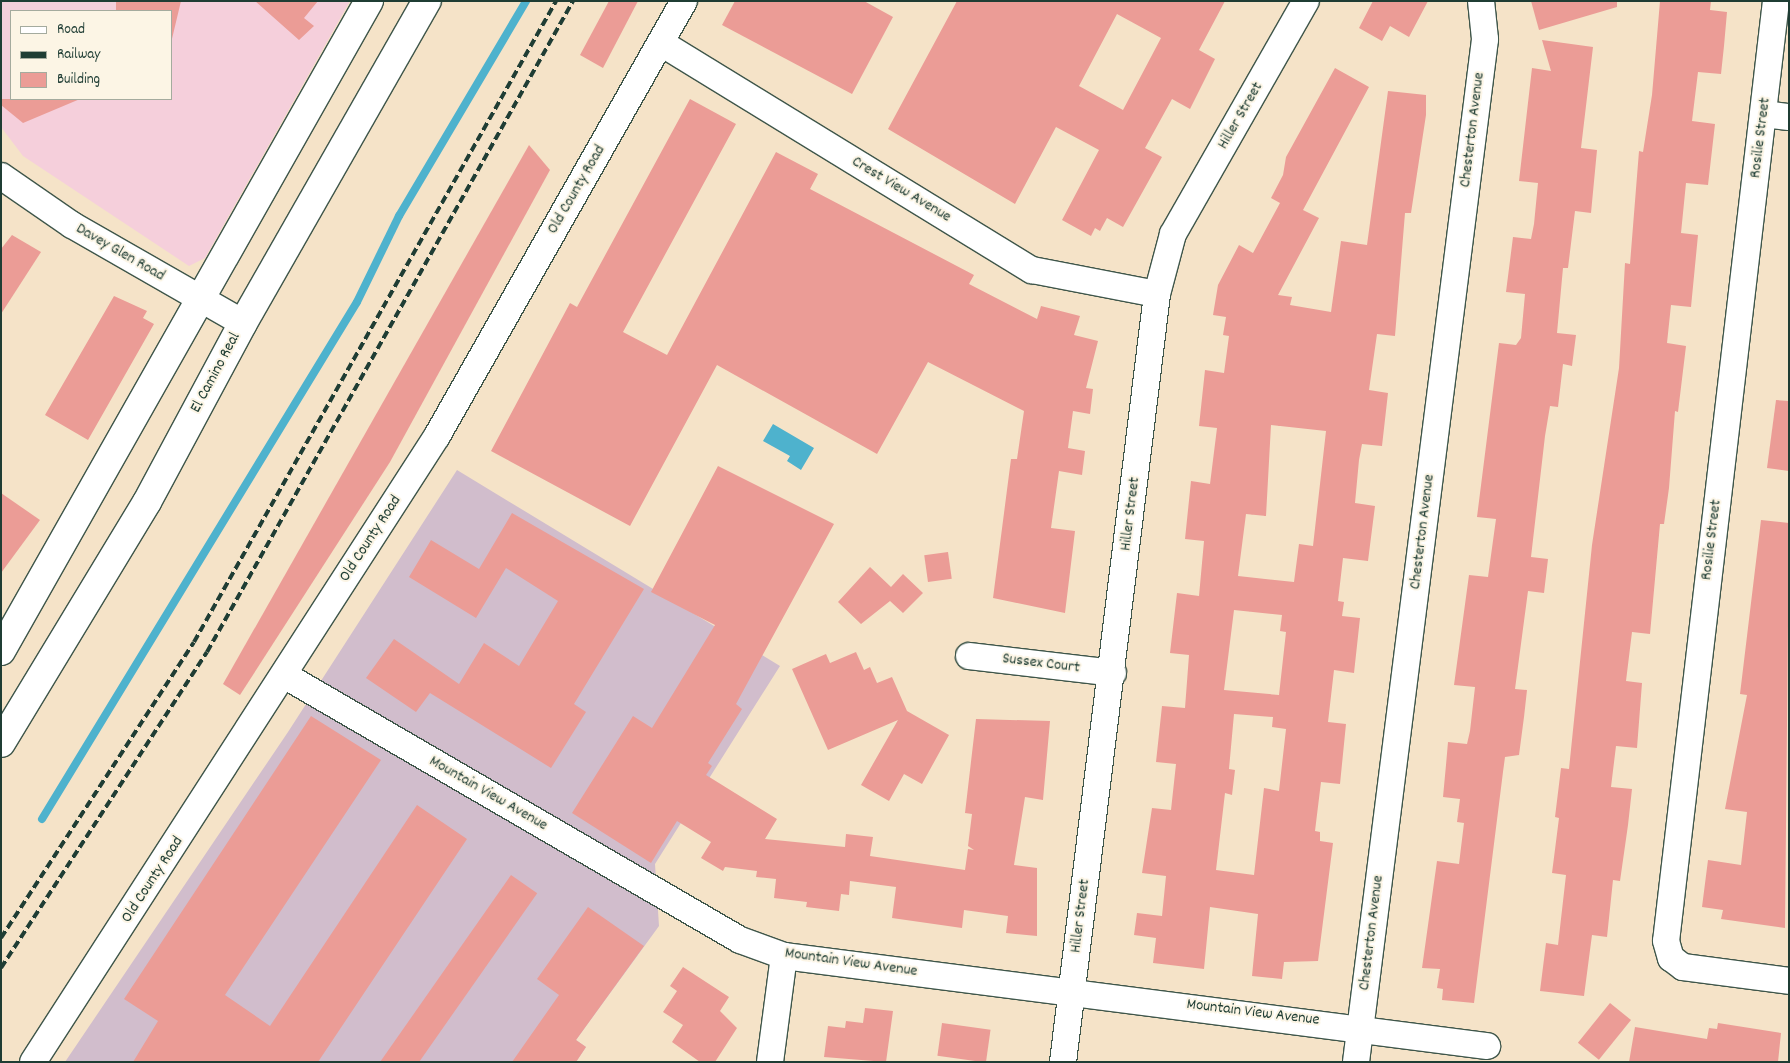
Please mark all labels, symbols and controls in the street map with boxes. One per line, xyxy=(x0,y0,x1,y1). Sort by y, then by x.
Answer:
legend xyxy=(10,10,172,100)
text: Road xyxy=(57,19,85,41)
text: Railway xyxy=(57,44,100,66)
text: Building xyxy=(57,69,100,91)
street label: Chesterton Avenue xyxy=(1456,71,1490,189)
street label: Hiller Street xyxy=(1214,79,1268,153)
street label: Rosilie Street xyxy=(1747,97,1775,179)
street label: Old County Road xyxy=(544,142,610,238)
street label: Crest View Avenue xyxy=(848,153,954,227)
street label: Davey Glen Road xyxy=(72,220,168,286)
street label: El Camino Real xyxy=(187,329,245,417)
street label: Chesterton Avenue xyxy=(1406,473,1440,591)
street label: Hiller Street xyxy=(1117,476,1145,552)
street label: Old County Road xyxy=(336,492,406,586)
street label: Rosilie Street xyxy=(1698,499,1726,581)
street label: Sussex Court xyxy=(1001,650,1081,678)
street label: Mountain View Avenue xyxy=(425,752,551,836)
street label: Old County Road xyxy=(118,833,188,927)
street label: Chesterton Avenue xyxy=(1355,874,1389,992)
street label: Hiller Street xyxy=(1067,878,1095,954)
street label: Mountain View Avenue xyxy=(784,944,918,982)
street label: Mountain View Avenue xyxy=(1186,995,1320,1031)

